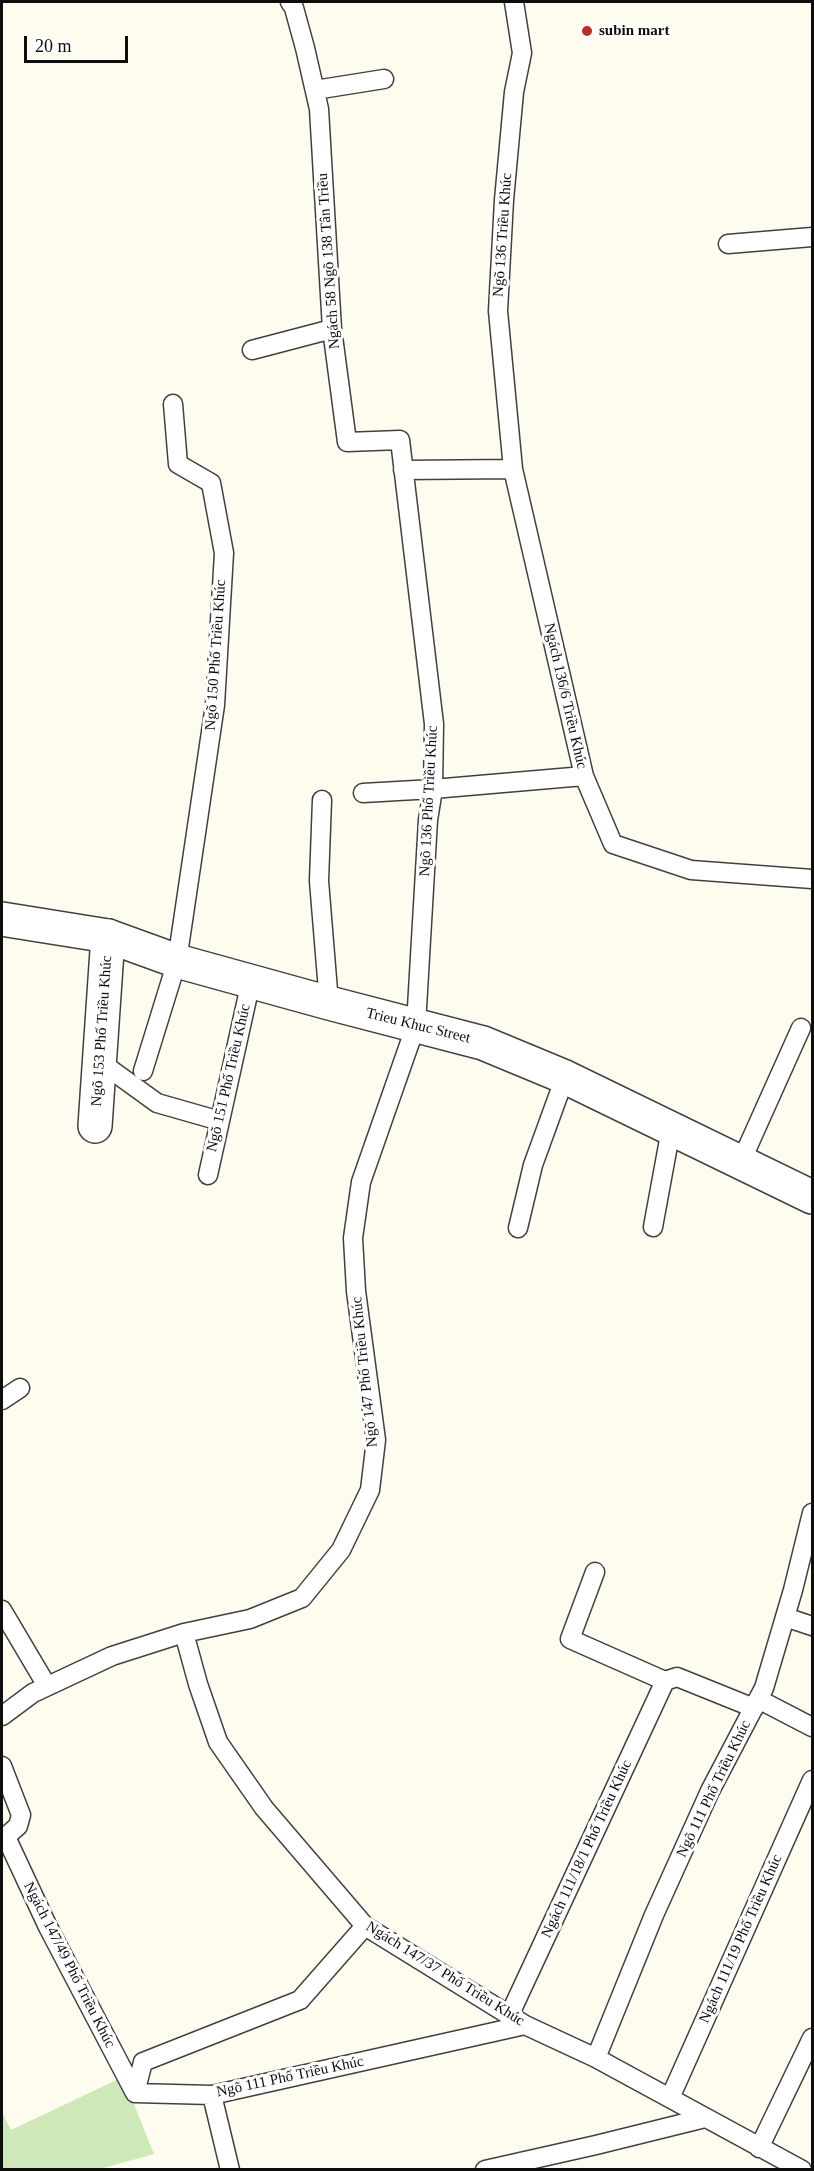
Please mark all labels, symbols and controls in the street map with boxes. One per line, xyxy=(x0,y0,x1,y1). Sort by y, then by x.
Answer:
place label: subin mart xyxy=(599,22,669,40)
scale bar xyxy=(27,24,130,62)
marker: subin mart xyxy=(580,24,594,38)
text: 20 m xyxy=(35,36,72,56)
street label: Ngách 58 Ngõ 138 Tân Triều xyxy=(314,172,344,350)
street label: Ngõ 136 Triều Khúc xyxy=(490,173,516,297)
street label: Ngõ 150 Phố Triều Khúc xyxy=(202,579,230,731)
street label: Ngách 136/6 Triều Khúc xyxy=(539,621,591,771)
street label: Ngõ 136 Phố Triều Khúc xyxy=(416,725,442,877)
street label: Ngõ 153 Phố Triều Khúc xyxy=(88,955,116,1107)
street label: Ngõ 151 Phố Triều Khúc xyxy=(203,1002,255,1154)
street label: Trieu Khuc Street xyxy=(364,1004,472,1048)
street label: Ngõ 147 Phố Triều Khúc xyxy=(348,1296,382,1448)
street label: Ngõ 111 Phố Triều Khúc xyxy=(673,1718,755,1860)
street label: Ngách 111/18/1 Phố Triều Khúc xyxy=(538,1757,636,1941)
street label: Ngách 111/19 Phố Triều Khúc xyxy=(696,1852,786,2026)
street label: Ngách 147/49 Phố Triều Khúc xyxy=(19,1879,119,2051)
street label: Ngách 147/37 Phố Triều Khúc xyxy=(362,1918,528,2030)
street label: Ngõ 111 Phố Triều Khúc xyxy=(215,2053,365,2101)

